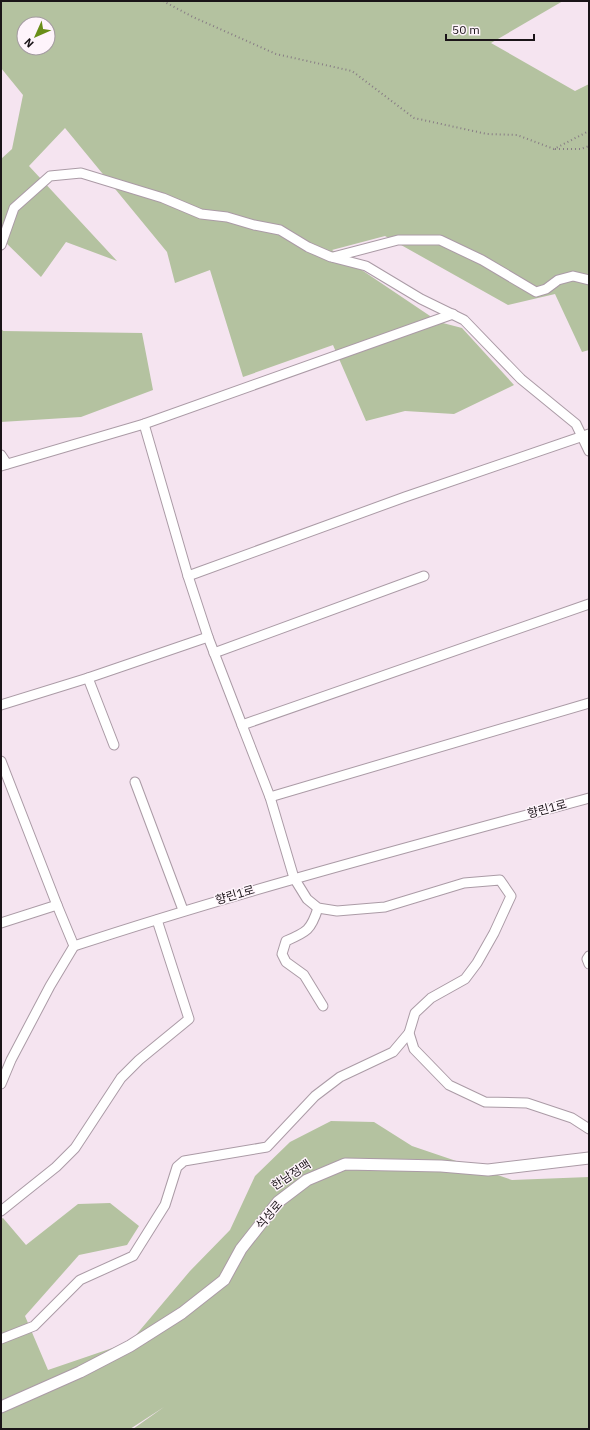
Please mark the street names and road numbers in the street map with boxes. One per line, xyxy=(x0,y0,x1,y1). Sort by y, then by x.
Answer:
street label: 향린1로 xyxy=(525,796,568,821)
street label: 향린1로 xyxy=(213,882,256,907)
street label: 한남정맥 xyxy=(268,1156,313,1193)
street label: 석성로 xyxy=(252,1197,285,1232)

